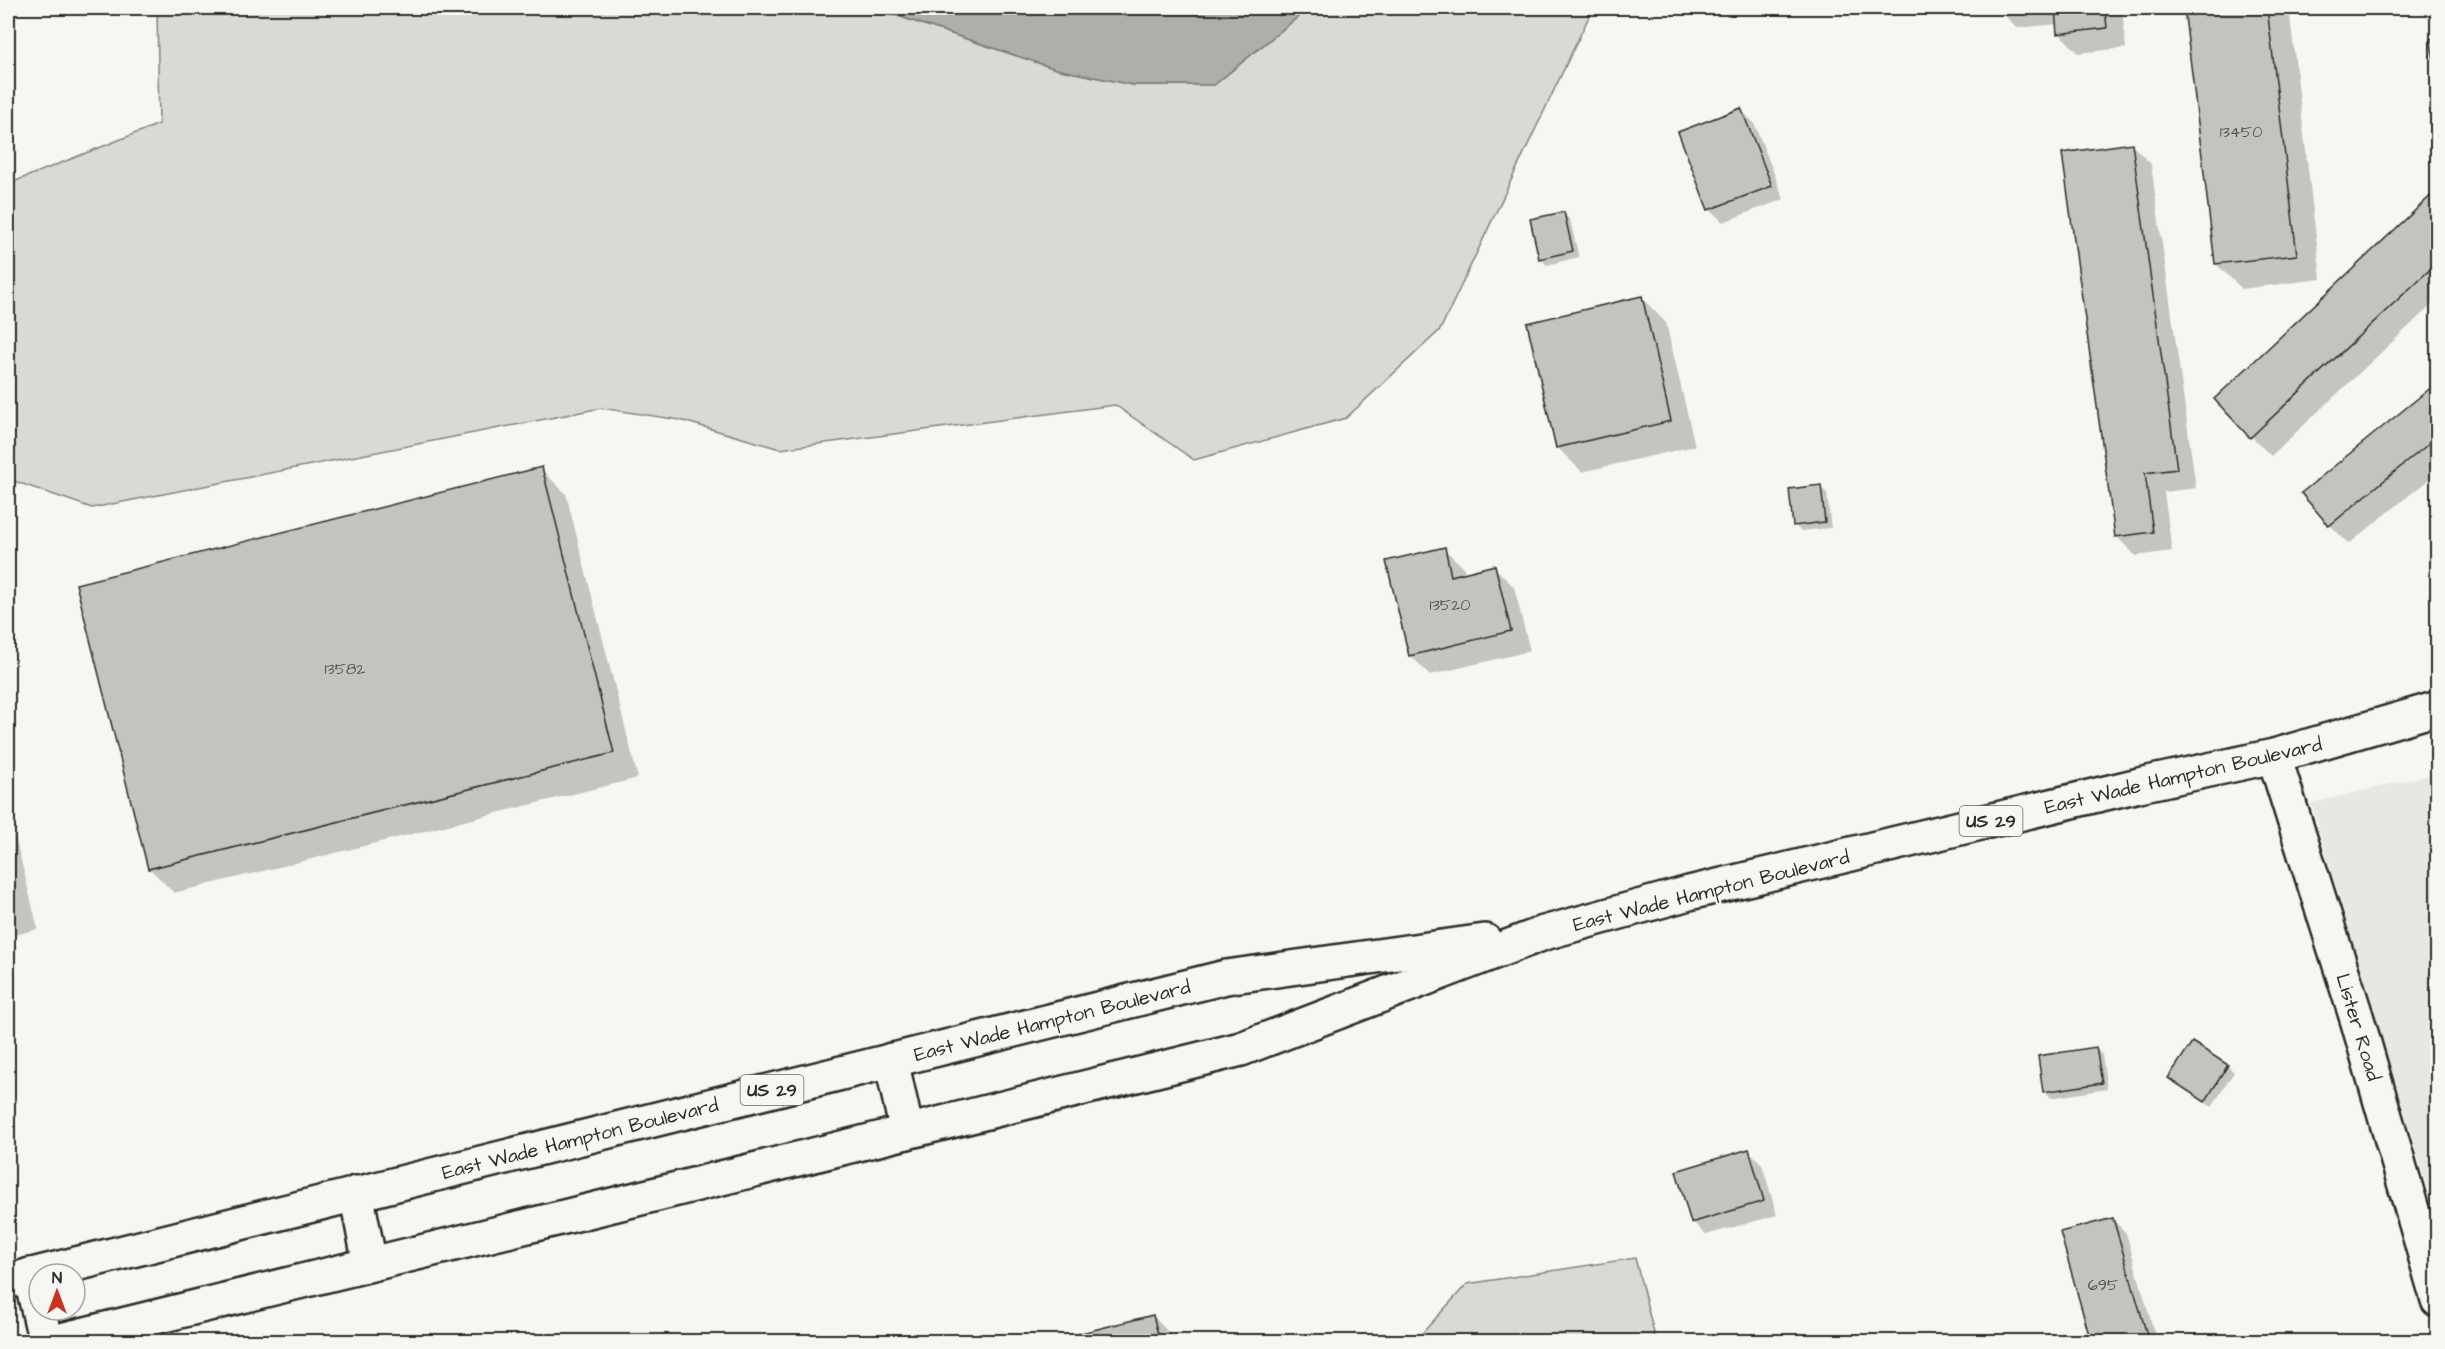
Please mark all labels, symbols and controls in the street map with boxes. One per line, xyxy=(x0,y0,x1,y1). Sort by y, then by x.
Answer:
house number: 13450 xyxy=(2220,121,2262,143)
house number: 13520 xyxy=(1430,594,1470,616)
house number: 13582 xyxy=(324,658,366,680)
street label: East Wade Hampton Boulevard xyxy=(2042,730,2325,822)
road number: US 29 xyxy=(1960,806,2022,836)
street label: East Wade Hampton Boulevard xyxy=(1570,843,1852,939)
street label: Lister Road xyxy=(2328,970,2388,1084)
street label: East Wade Hampton Boulevard xyxy=(911,973,1193,1069)
road number: US 29 xyxy=(740,1075,804,1105)
street label: East Wade Hampton Boulevard xyxy=(439,1091,721,1187)
north arrow xyxy=(27,1262,87,1322)
text: N xyxy=(52,1267,62,1289)
house number: 695 xyxy=(2088,1274,2119,1296)

